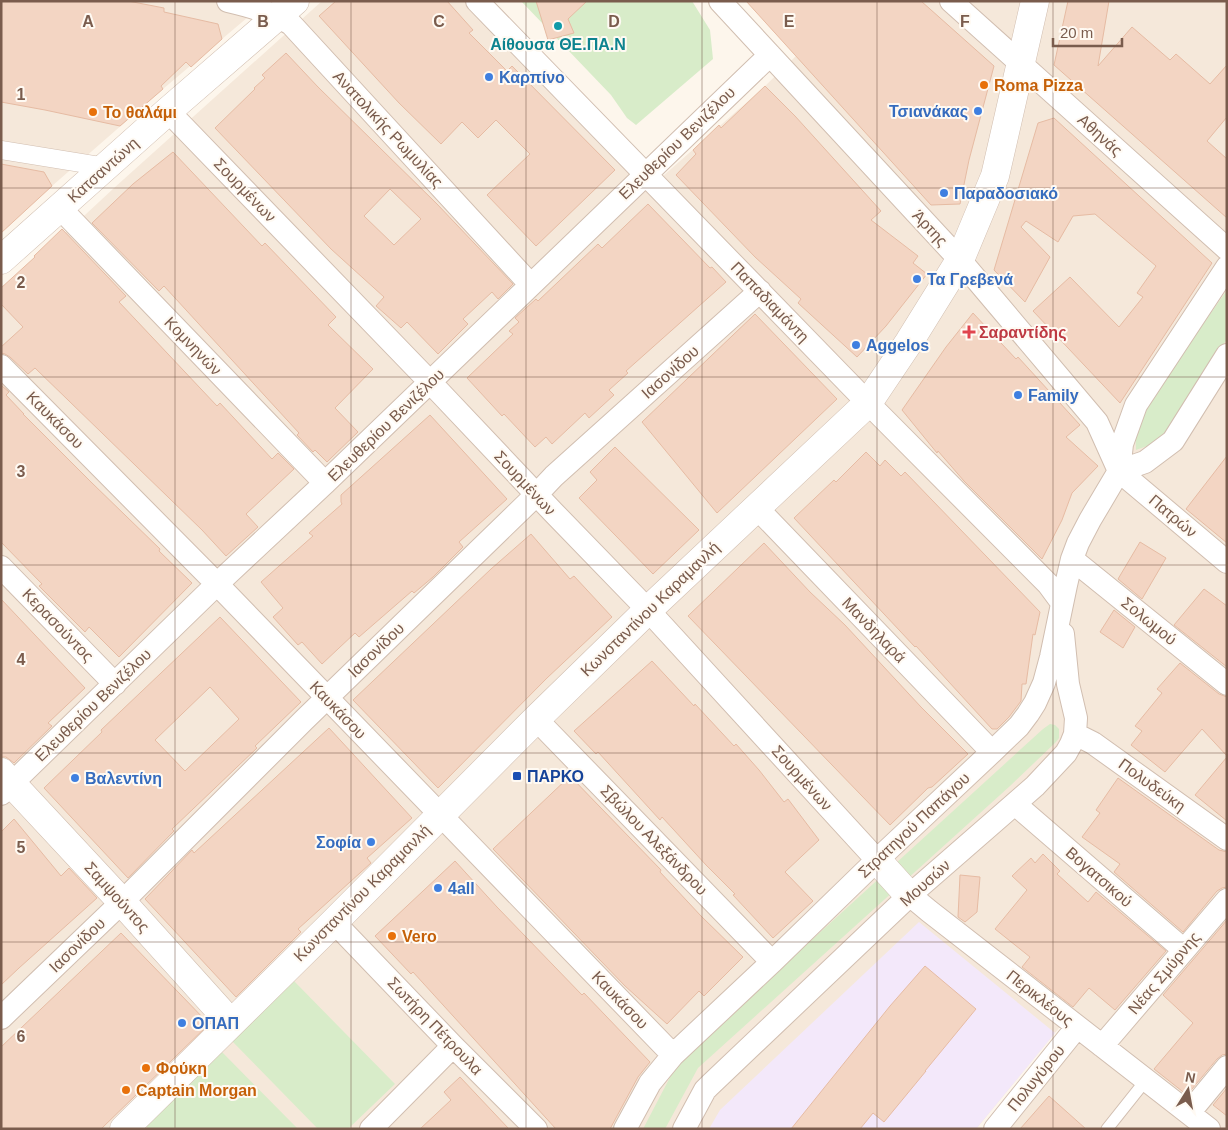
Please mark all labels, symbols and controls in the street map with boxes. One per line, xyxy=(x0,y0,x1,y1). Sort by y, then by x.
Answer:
text: A xyxy=(82,13,94,30)
text: B xyxy=(257,13,269,30)
text: C xyxy=(433,13,445,30)
text: D xyxy=(608,13,620,30)
text: E xyxy=(784,13,795,30)
text: F xyxy=(960,13,970,30)
scale bar xyxy=(1053,15,1122,47)
marker: Αίθουσα ΘΕ.ΠΑ.Ν xyxy=(552,20,564,32)
text: 20 m xyxy=(1060,24,1093,41)
place label: Αίθουσα ΘΕ.ΠΑ.Ν xyxy=(490,36,626,53)
street label: Ανατολικής Ρωμυλίας xyxy=(330,67,446,191)
place label: Καρπίνο xyxy=(499,69,565,86)
marker: Καρπίνο xyxy=(483,71,495,83)
place label: Roma Pizza xyxy=(994,77,1083,94)
marker: Roma Pizza xyxy=(978,79,990,91)
street label: Ελευθερίου Βενιζέλου xyxy=(616,83,739,203)
text: 1 xyxy=(17,86,26,103)
place label: Τσιανάκας xyxy=(889,103,968,121)
place label: Το θαλάμι xyxy=(103,104,177,121)
marker: Τσιανάκας xyxy=(972,105,984,117)
marker: Το θαλάμι xyxy=(87,106,99,118)
street label: Αθηνάς xyxy=(1074,111,1126,159)
street label: Κατσαντώνη xyxy=(64,134,142,206)
street label: Σουρμένων xyxy=(211,155,279,225)
place label: Παραδοσιακό xyxy=(954,185,1058,202)
marker: Παραδοσιακό xyxy=(938,187,950,199)
street label: Άρτης xyxy=(909,207,951,250)
street label: Παπαδιαμάντη xyxy=(728,259,812,345)
place label: Τα Γρεβενά xyxy=(927,271,1013,288)
marker: Τα Γρεβενά xyxy=(911,273,923,285)
text: 2 xyxy=(17,274,26,291)
street label: Κομνηνών xyxy=(161,313,225,379)
place label: Σαραντίδης xyxy=(979,324,1066,342)
marker: Σαραντίδης xyxy=(963,326,975,338)
place label: Aggelos xyxy=(866,337,929,354)
marker: Aggelos xyxy=(850,339,862,351)
street label: Ιασoνίδου xyxy=(638,342,702,402)
street label: Ελευθερίου Βενιζέλου xyxy=(325,365,448,485)
place label: Family xyxy=(1028,387,1079,404)
street label: Καυκάσου xyxy=(23,388,87,452)
marker: Family xyxy=(1012,389,1024,401)
street label: Σουρμένων xyxy=(491,447,559,519)
text: 3 xyxy=(17,463,26,480)
street label: Πατρών xyxy=(1146,491,1200,541)
street label: Κωνσταντίνου Καραμανλή xyxy=(577,538,723,680)
street label: Κερασούντος xyxy=(19,585,97,665)
street label: Μανδηλαρά xyxy=(839,594,909,666)
street label: Σολωμού xyxy=(1118,594,1180,648)
street label: Ιασoνίδου xyxy=(345,619,407,681)
street label: Ελευθερίου Βενιζέλου xyxy=(32,645,155,765)
text: 4 xyxy=(17,651,26,668)
street label: Καυκάσου xyxy=(307,678,369,742)
street label: Σουρμένων xyxy=(768,742,836,814)
street label: Πολυδεύκη xyxy=(1115,755,1189,815)
place label: ΠΑΡΚΟ xyxy=(527,768,584,785)
street label: Στρατηγού Παπάγου xyxy=(855,769,973,881)
place label: Βαλεντίνη xyxy=(85,770,162,787)
marker: ΠΑΡΚΟ xyxy=(511,770,523,782)
marker: Βαλεντίνη xyxy=(69,772,81,784)
street label: Σβώλου Αλεξάνδρου xyxy=(597,782,711,899)
street label: Κωνσταντίνου Καραμανλή xyxy=(290,821,434,965)
place label: Σοφία xyxy=(316,834,361,851)
marker: Σοφία xyxy=(365,836,377,848)
text: 5 xyxy=(17,839,26,856)
street label: Βογατσικού xyxy=(1063,844,1135,910)
street label: Μουσών xyxy=(897,856,953,910)
street label: Σαμψούντος xyxy=(81,859,153,936)
place label: 4all xyxy=(448,880,475,897)
marker: 4all xyxy=(432,882,444,894)
street label: Ιασoνίδου xyxy=(46,914,108,976)
place label: Vero xyxy=(402,928,437,945)
street label: Νέας Σμύρνης xyxy=(1125,928,1203,1017)
marker: Vero xyxy=(386,930,398,942)
street label: Περικλέους xyxy=(1003,967,1077,1029)
street label: Καυκάσου xyxy=(589,968,651,1032)
street label: Σωτήρη Πέτρουλα xyxy=(384,974,486,1078)
place label: ΟΠΑΠ xyxy=(192,1015,239,1032)
marker: ΟΠΑΠ xyxy=(176,1017,188,1029)
text: 6 xyxy=(17,1028,26,1045)
street label: Πολυγύρου xyxy=(1004,1042,1068,1114)
place label: Φούκη xyxy=(156,1060,207,1077)
marker: Φούκη xyxy=(140,1062,152,1074)
north arrow xyxy=(1163,1065,1213,1115)
text: N xyxy=(1184,1068,1197,1086)
place label: Captain Morgan xyxy=(136,1082,257,1099)
marker: Captain Morgan xyxy=(120,1084,132,1096)

